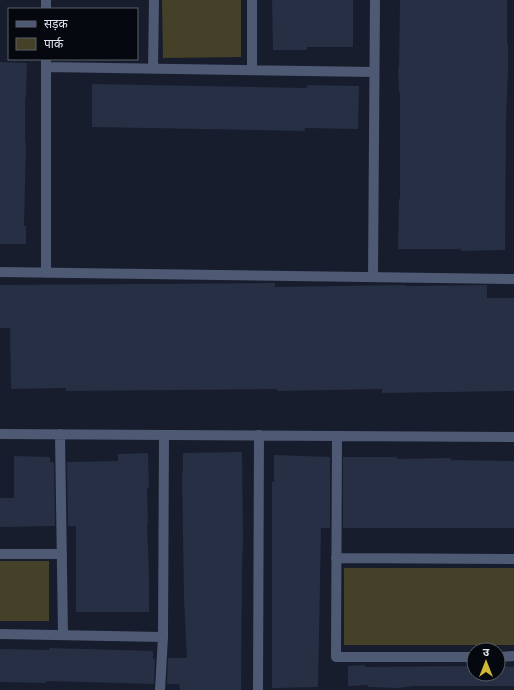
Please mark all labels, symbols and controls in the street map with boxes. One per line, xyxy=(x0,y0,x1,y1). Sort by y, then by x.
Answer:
legend xyxy=(8,8,138,60)
text: सड़क xyxy=(44,17,69,32)
text: पार्क xyxy=(44,37,64,52)
north arrow xyxy=(466,642,506,682)
text: उ xyxy=(483,646,490,659)

